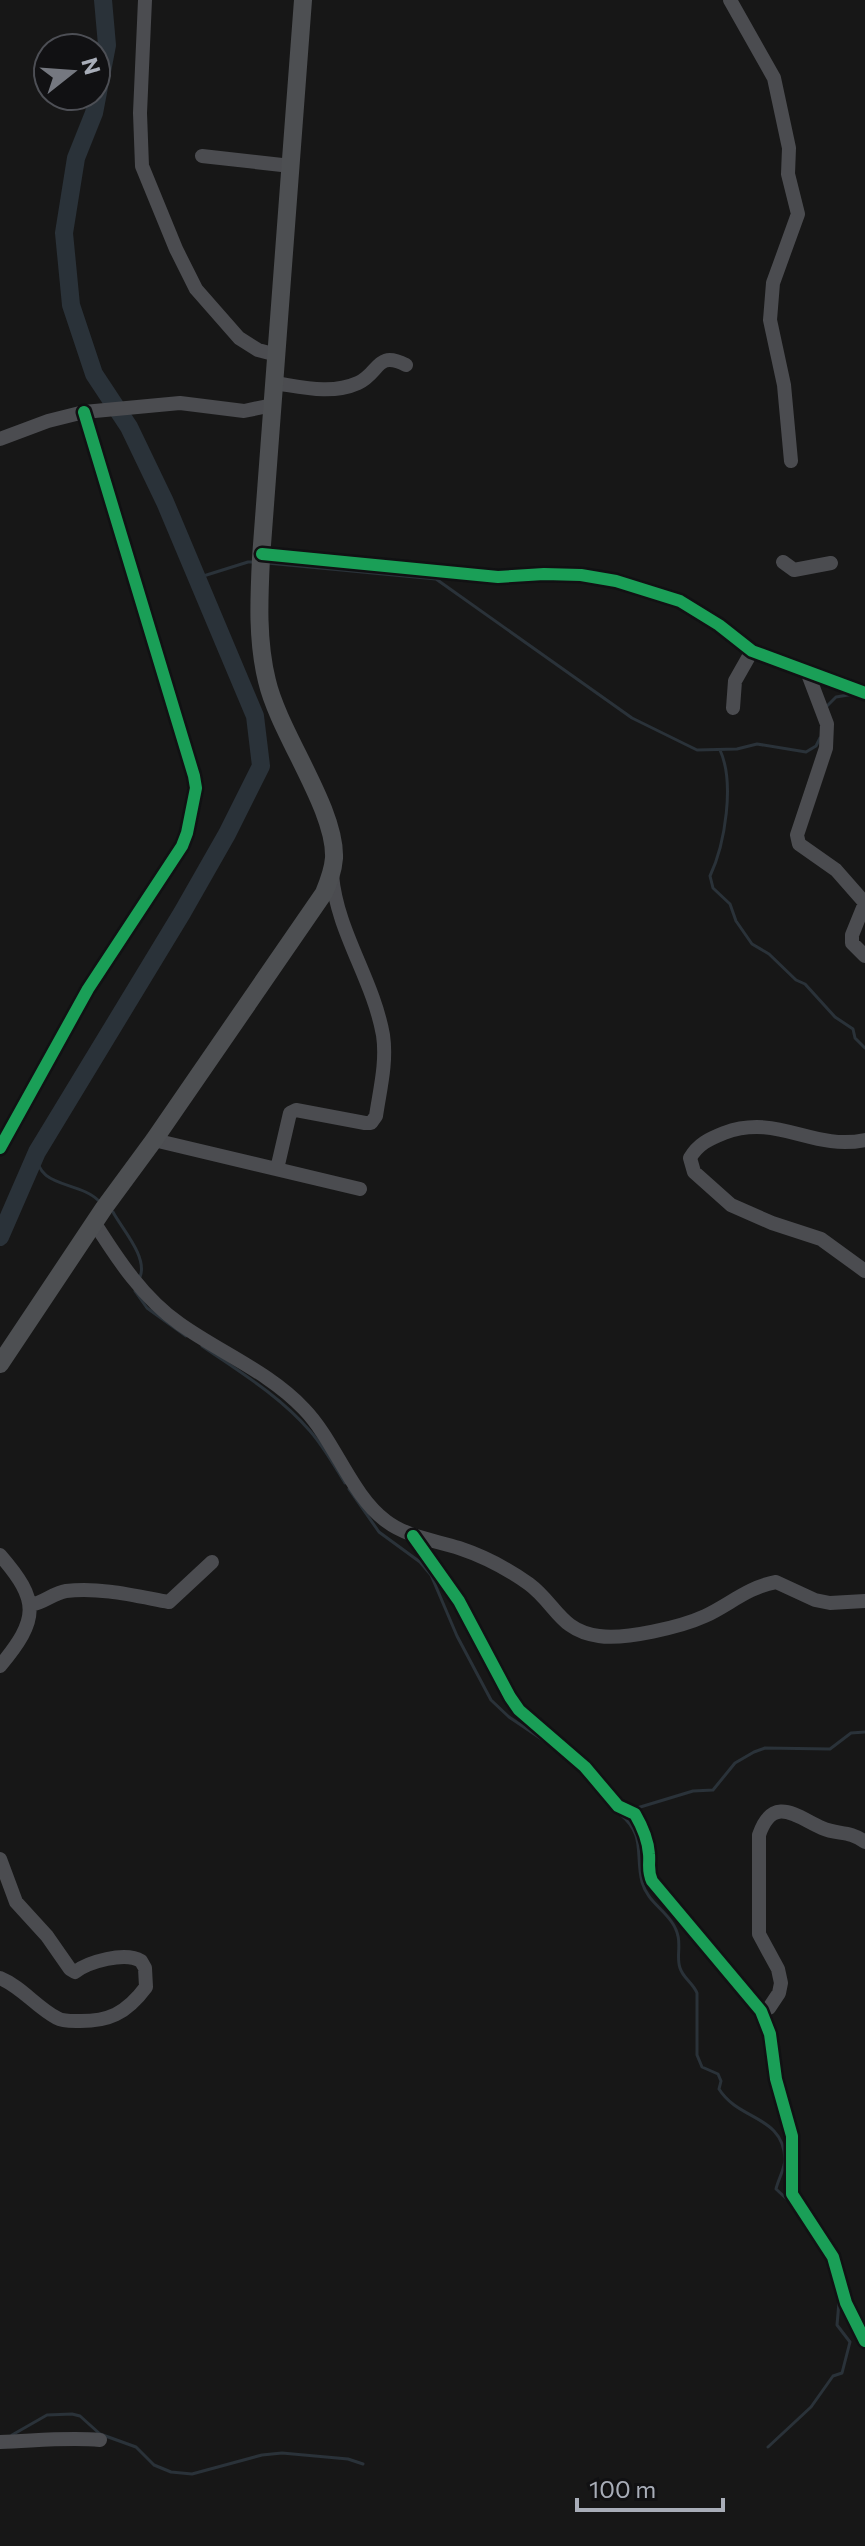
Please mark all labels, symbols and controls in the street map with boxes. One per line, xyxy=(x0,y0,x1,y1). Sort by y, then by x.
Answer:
north arrow xyxy=(32,32,112,112)
text: N xyxy=(76,54,107,78)
scale bar xyxy=(577,2462,723,2512)
text: 100 m xyxy=(589,2474,656,2503)

